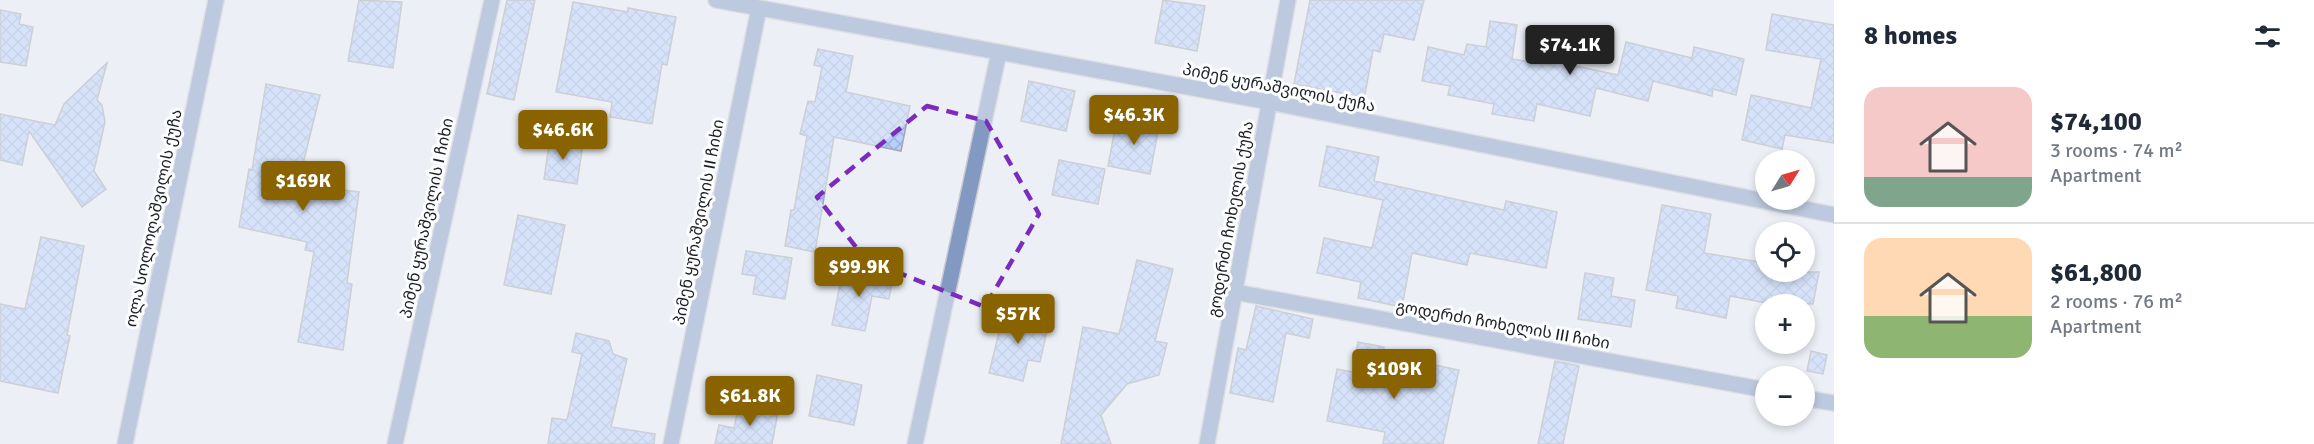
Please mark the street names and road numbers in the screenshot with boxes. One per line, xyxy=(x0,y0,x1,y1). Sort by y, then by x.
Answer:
street label: პიმენ ყურაშვილის ქუჩა xyxy=(1181,59,1377,116)
street label: ოლა სოლოღაშვილის ქუჩა xyxy=(121,108,187,329)
street label: პიმენ ყურაშვილის I ჩიხი xyxy=(396,116,458,320)
street label: პიმენ ყურაშვილის II ჩიხი xyxy=(669,118,729,327)
street label: გოდერძი ჩოხელის ქუჩა xyxy=(1204,119,1258,319)
street label: გოდერძი ჩოხელის III ჩიხი xyxy=(1394,296,1611,354)

